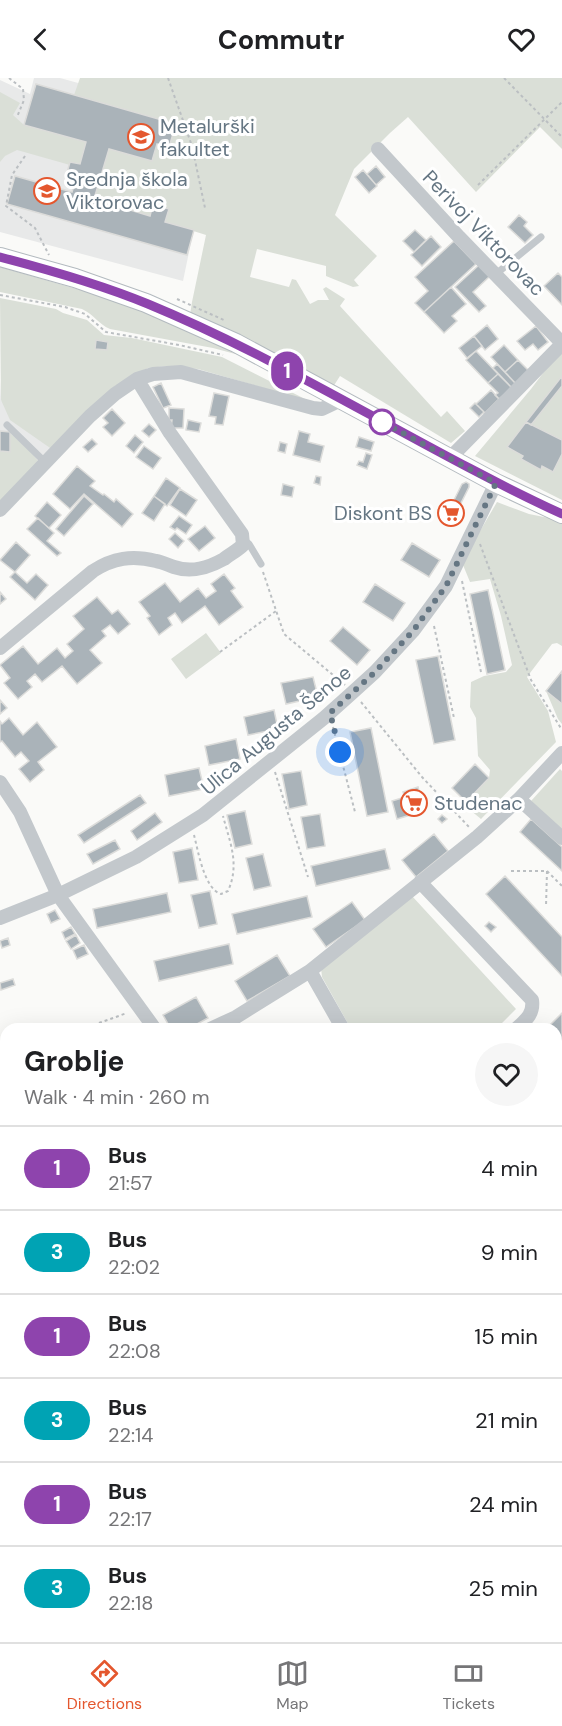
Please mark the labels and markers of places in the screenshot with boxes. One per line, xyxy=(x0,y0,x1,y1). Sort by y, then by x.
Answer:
place label: Metalurški fakultet xyxy=(160,113,255,162)
school or university icon: Metalurški fakultet xyxy=(126,122,156,152)
place label: Srednja škola Viktorovac xyxy=(66,166,188,215)
school or university icon: Srednja škola Viktorovac xyxy=(32,176,62,206)
unlabelled marker xyxy=(369,409,395,435)
supermarket icon: Diskont BS xyxy=(436,498,466,528)
place label: Diskont BS xyxy=(334,500,432,526)
supermarket icon: Studenac xyxy=(399,788,429,818)
place label: Studenac xyxy=(434,790,523,816)

